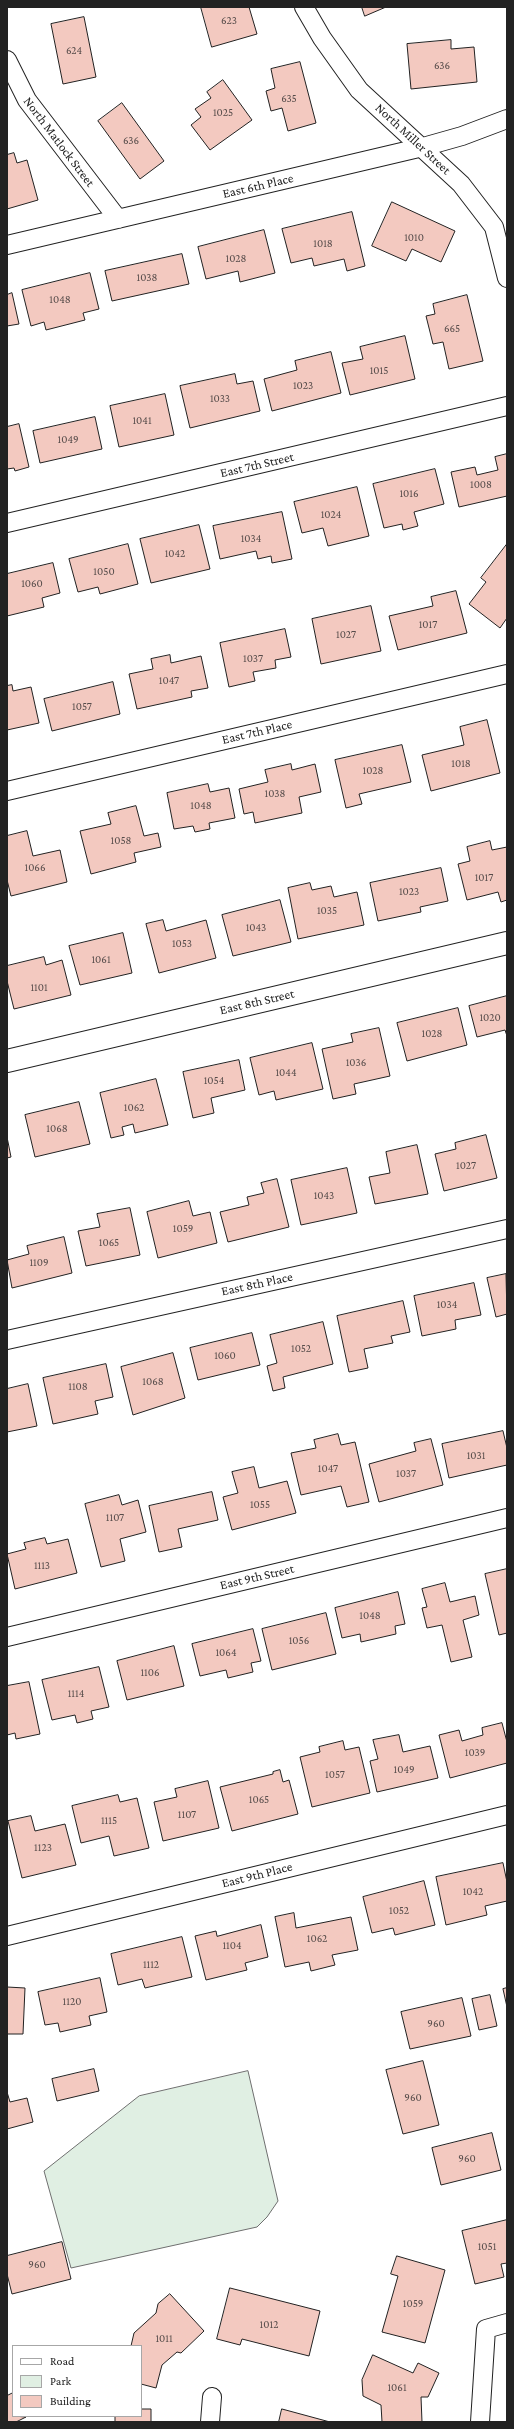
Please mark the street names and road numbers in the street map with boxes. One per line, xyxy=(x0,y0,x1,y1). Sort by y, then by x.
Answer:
street label: North Matlock Street xyxy=(20,94,98,190)
street label: North Miller Street xyxy=(372,100,454,178)
street label: East 6th Place xyxy=(221,170,295,202)
street label: East 7th Street xyxy=(219,449,295,481)
street label: East 7th Place xyxy=(220,716,294,748)
street label: East 8th Street xyxy=(218,986,296,1018)
street label: East 8th Place xyxy=(220,1269,294,1299)
street label: East 9th Street xyxy=(218,1561,296,1593)
street label: East 9th Place xyxy=(220,1859,294,1891)

